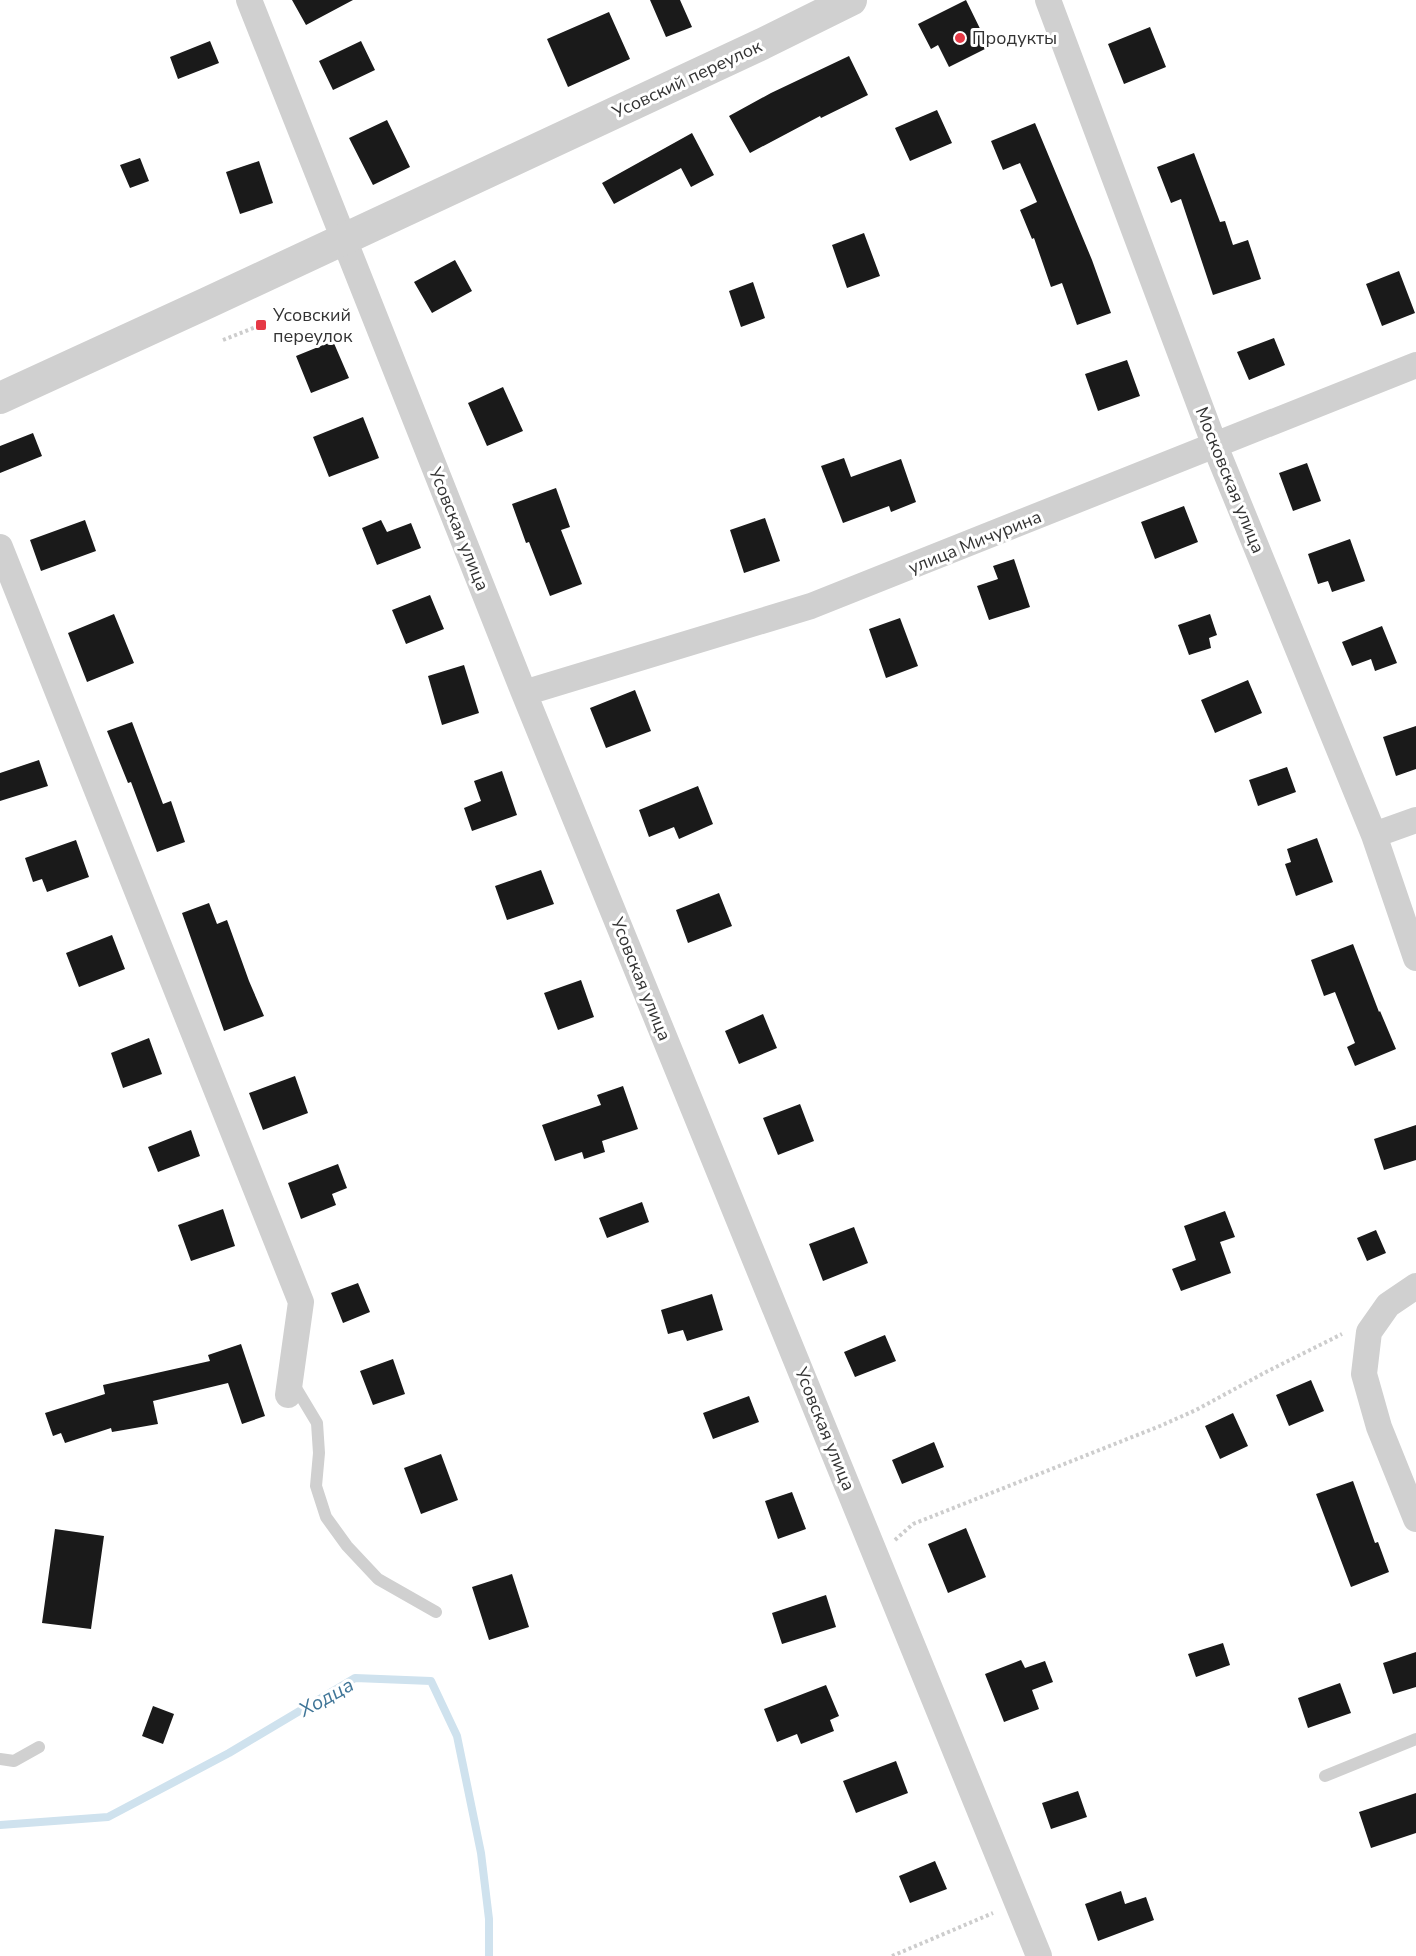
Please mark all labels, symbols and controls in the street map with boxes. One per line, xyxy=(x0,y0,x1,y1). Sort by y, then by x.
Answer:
place label: Продукты xyxy=(972,26,1057,50)
marker: Продукты xyxy=(953,31,967,45)
street label: Усовский переулок xyxy=(608,34,766,125)
place label: Усовский переулок xyxy=(272,303,353,348)
marker: Усовский переулок xyxy=(254,318,268,332)
street label: Московская улица xyxy=(1190,403,1270,557)
street label: Усовская улица xyxy=(423,463,495,594)
street label: улица Мичурина xyxy=(905,504,1045,580)
street label: Усовская улица xyxy=(605,913,677,1044)
street label: Усовская улица xyxy=(789,1363,861,1494)
water label: Ходца xyxy=(293,1671,358,1724)

